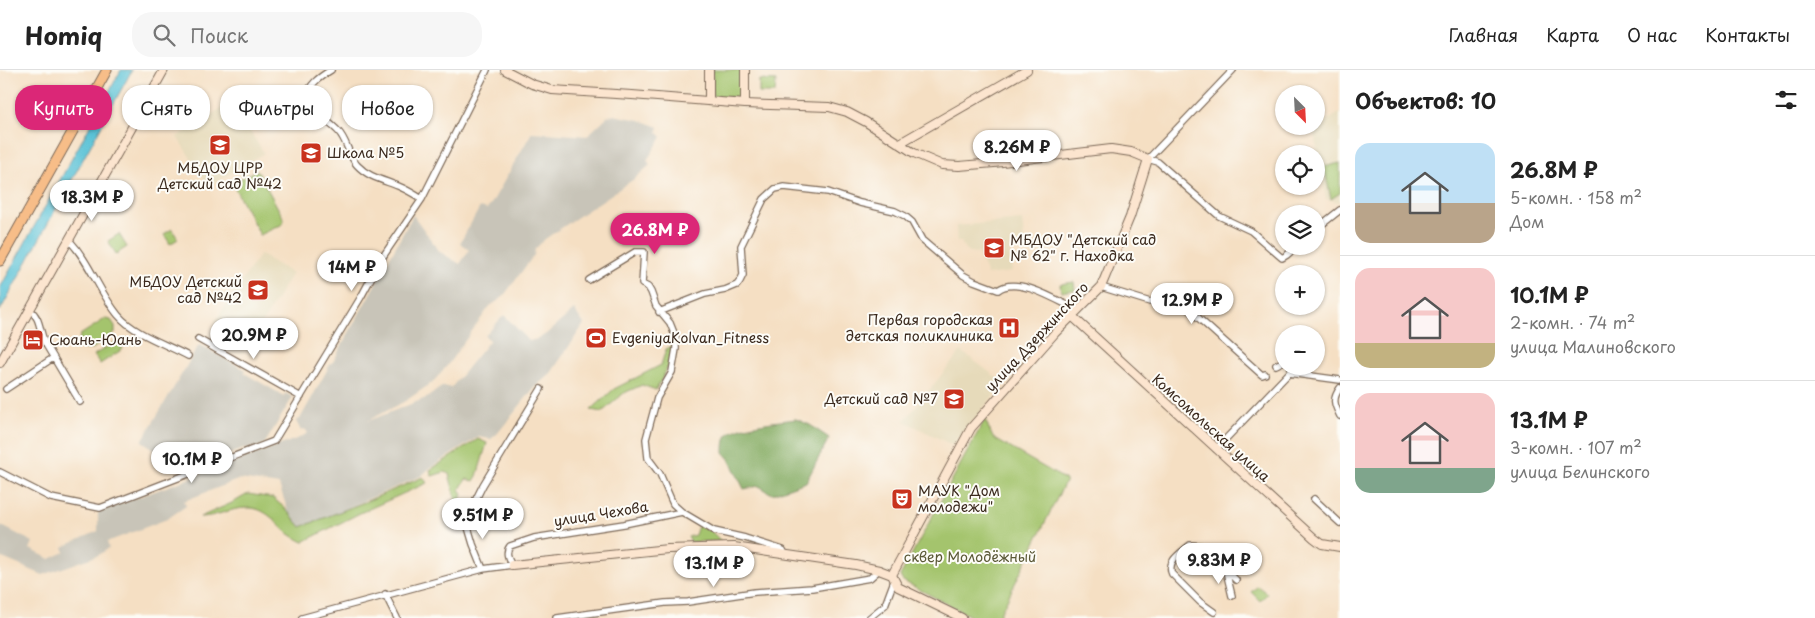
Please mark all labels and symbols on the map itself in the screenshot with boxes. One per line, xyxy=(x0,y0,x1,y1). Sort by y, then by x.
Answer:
north arrow xyxy=(1275,85,1325,135)
pin: 8.26M ₽ xyxy=(971,129,1063,172)
school or university icon: МБДОУ ЦРР Детский сад №42 xyxy=(208,133,232,157)
school or university icon: Школа №5 xyxy=(299,141,323,165)
place label: Школа №5 xyxy=(327,142,404,163)
place label: МБДОУ ЦРР Детский сад №42 xyxy=(157,157,282,194)
pin: 18.3M ₽ xyxy=(46,180,138,222)
pin: 26.8M ₽ xyxy=(609,212,701,255)
place label: МБДОУ "Детский сад № 62" г. Находка xyxy=(1010,229,1156,266)
school or university icon: МБДОУ "Детский сад № 62" г. Находка xyxy=(982,236,1006,260)
pin: 14M ₽ xyxy=(317,250,387,292)
place label: МБДОУ Детский сад №42 xyxy=(129,271,242,308)
street label: улица Дзержинского xyxy=(980,277,1093,396)
school or university icon: МБДОУ Детский сад №42 xyxy=(246,278,270,302)
pin: 12.9M ₽ xyxy=(1146,282,1238,325)
place label: Первая городская детская поликлиника xyxy=(846,309,993,346)
hospital icon: Первая городская детская поликлиника xyxy=(997,316,1021,340)
pin: 20.9M ₽ xyxy=(208,318,300,360)
sports icon: EvgeniyaKolvan_Fitness xyxy=(584,326,608,350)
place label: EvgeniyaKolvan_Fitness xyxy=(612,327,769,348)
hotel icon: Сюань-Юань xyxy=(21,328,45,352)
place label: Сюань-Юань xyxy=(49,329,141,350)
street label: Комсомольская улица xyxy=(1148,369,1275,487)
school or university icon: Детский сад №7 xyxy=(942,387,966,411)
place label: Детский сад №7 xyxy=(824,388,938,409)
pin: 10.1M ₽ xyxy=(146,442,238,484)
place label: МАУК "Дом молодежи" xyxy=(918,480,1000,517)
theatre icon: МАУК "Дом молодежи" xyxy=(890,487,914,511)
street label: улица Чехова xyxy=(552,496,650,531)
pin: 9.51M ₽ xyxy=(437,498,529,540)
pin: 9.83M ₽ xyxy=(1173,542,1265,585)
pin: 13.1M ₽ xyxy=(668,546,760,588)
park label: сквер Молодёжный xyxy=(904,546,1036,567)

